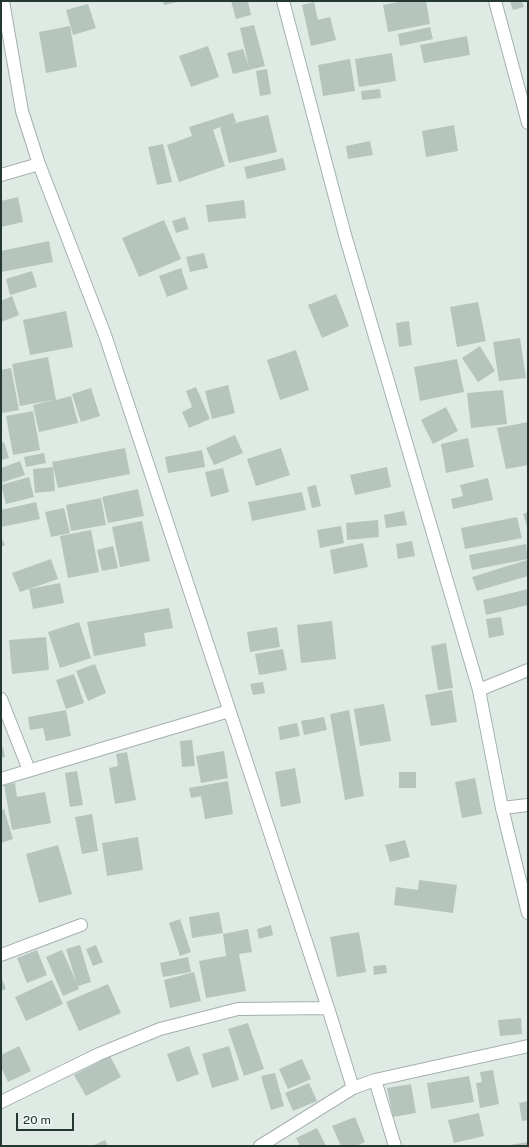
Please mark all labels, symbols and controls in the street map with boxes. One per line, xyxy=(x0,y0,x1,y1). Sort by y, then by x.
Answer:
scale bar xyxy=(18,1105,76,1131)
text: 20 m xyxy=(23,1113,51,1127)

